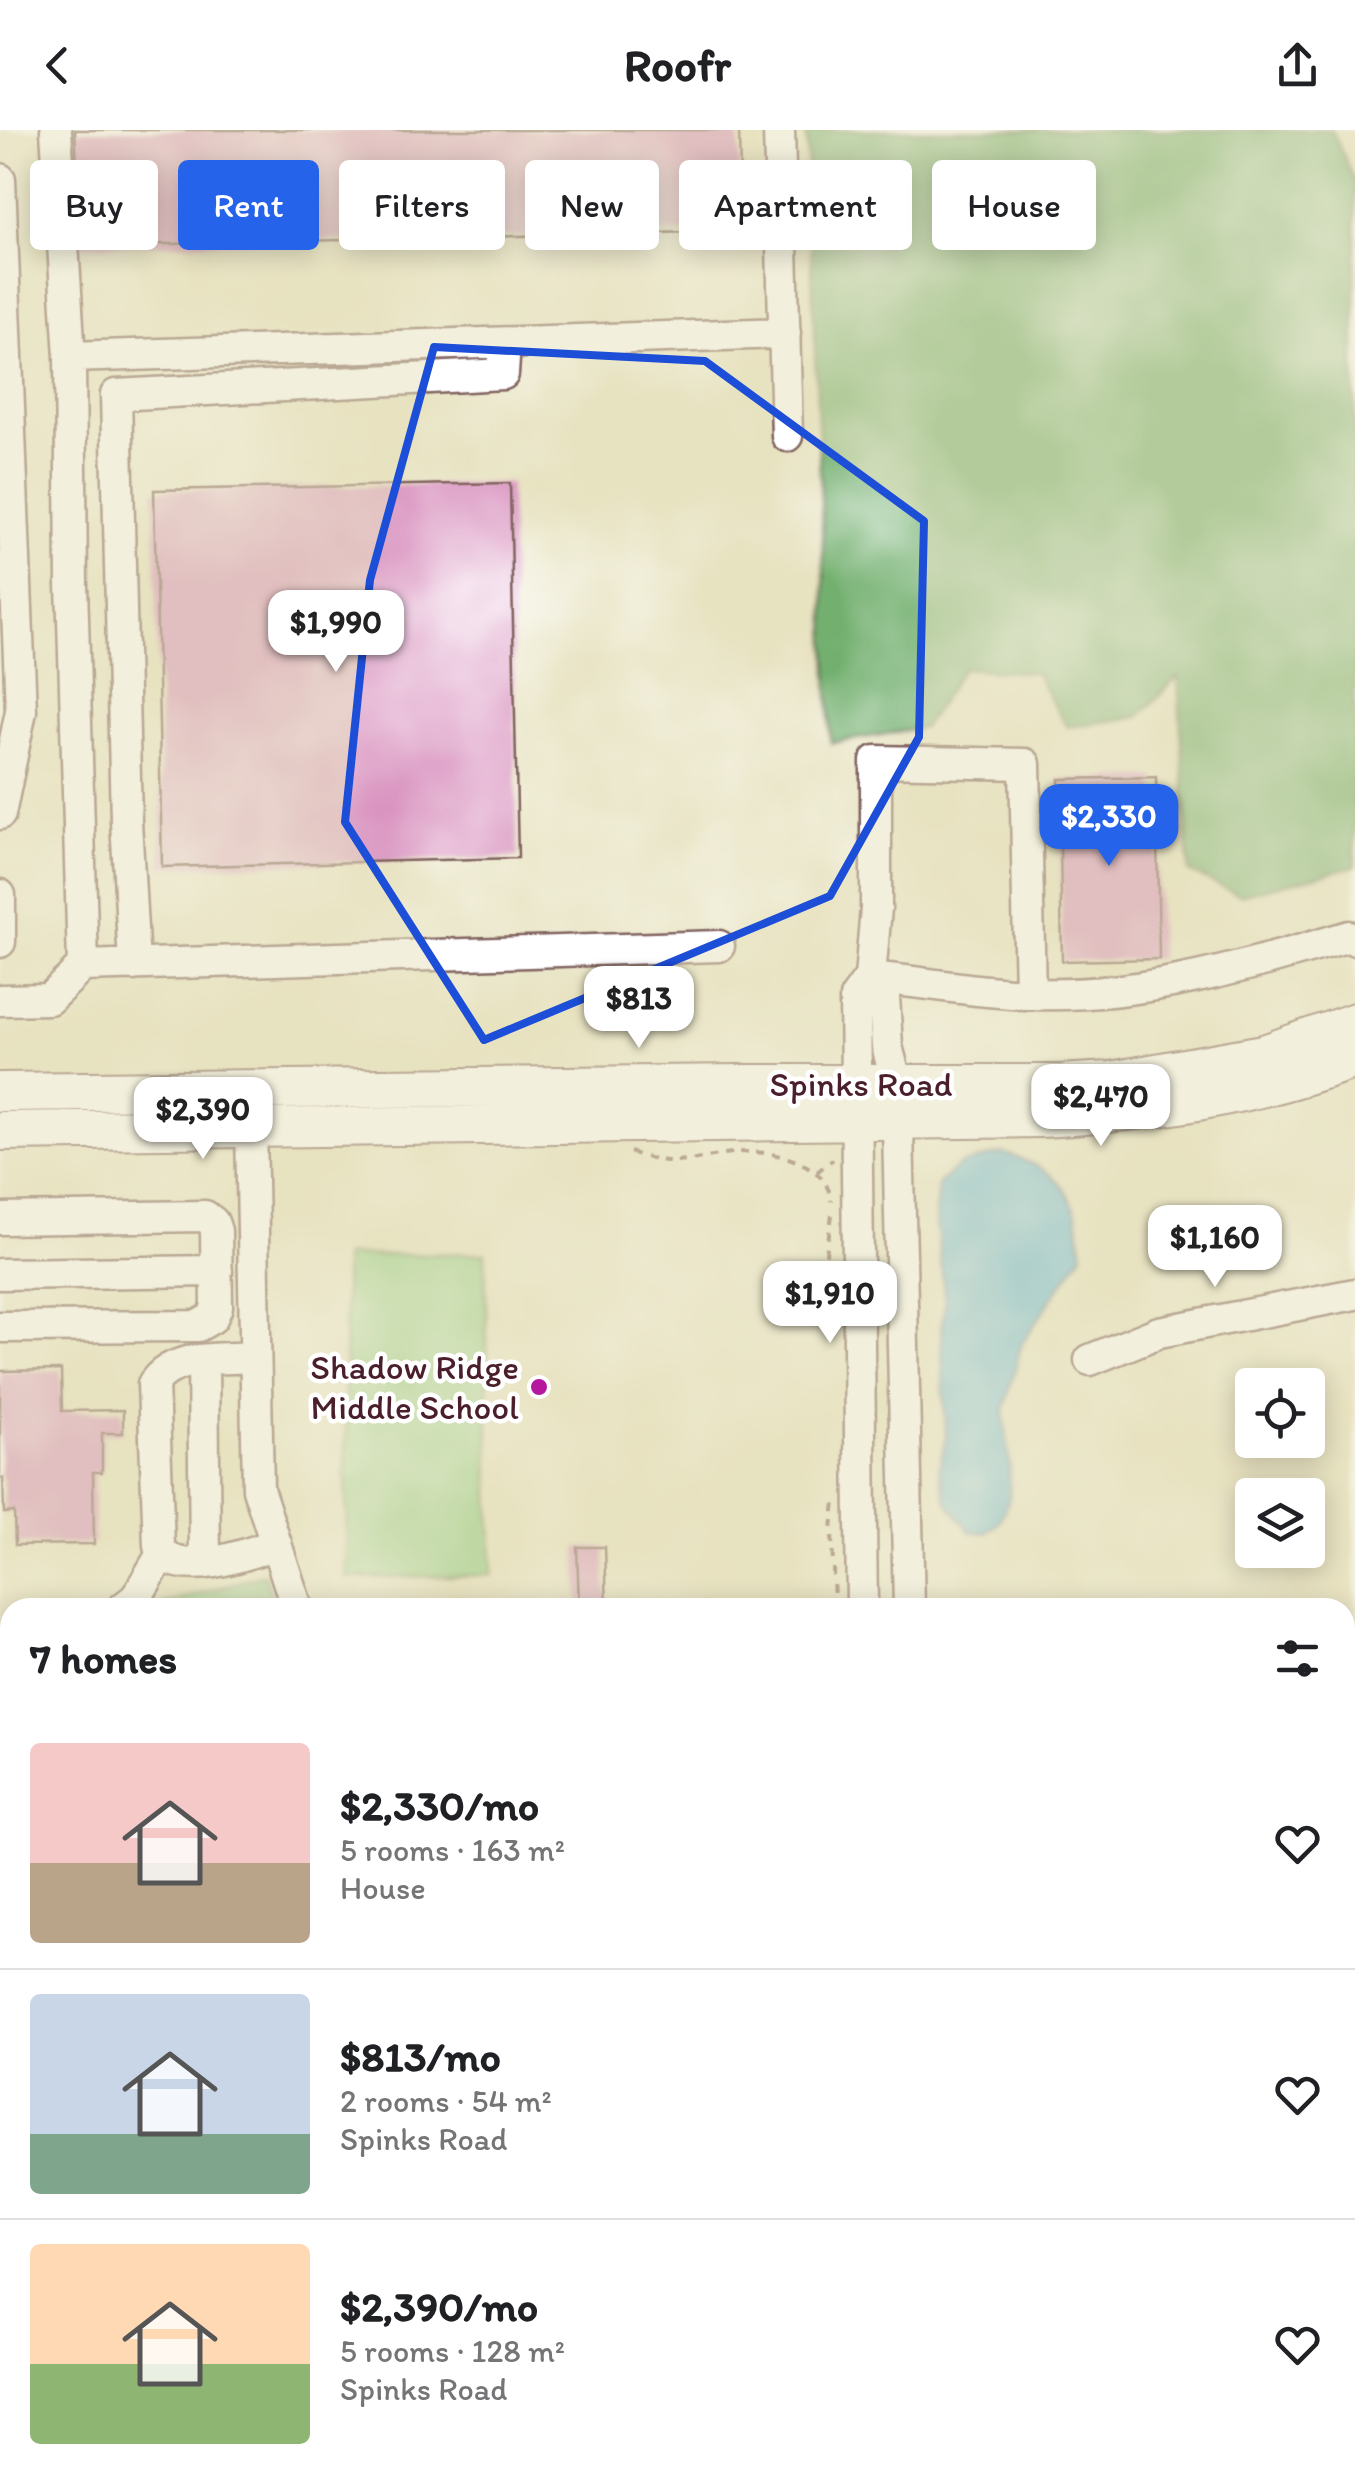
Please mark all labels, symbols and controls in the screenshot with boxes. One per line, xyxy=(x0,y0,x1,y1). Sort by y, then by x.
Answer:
icon: back xyxy=(30,38,85,93)
text: Roofr xyxy=(624,38,731,92)
icon: share xyxy=(1270,38,1325,93)
chip: Buy xyxy=(30,160,158,250)
chip: Rent xyxy=(178,160,319,250)
chip: Filters xyxy=(339,160,505,250)
chip: New xyxy=(525,160,659,250)
chip: Apartment xyxy=(679,160,912,250)
chip: House xyxy=(932,160,1096,250)
pin: $1,990 xyxy=(255,590,417,675)
text: $1,990 xyxy=(290,603,382,641)
pin: $2,330 xyxy=(1028,784,1190,869)
text: $2,330 xyxy=(1061,797,1157,835)
pin: $813 xyxy=(580,966,698,1051)
text: $813 xyxy=(606,979,672,1017)
street label: Spinks Road xyxy=(769,1063,953,1105)
pin: $2,470 xyxy=(1020,1064,1182,1149)
pin: $2,390 xyxy=(122,1077,284,1162)
text: $2,470 xyxy=(1053,1077,1149,1115)
text: $2,390 xyxy=(156,1090,250,1128)
pin: $1,160 xyxy=(1134,1205,1296,1290)
text: $1,160 xyxy=(1170,1218,1260,1256)
pin: $1,910 xyxy=(749,1261,911,1346)
text: $1,910 xyxy=(785,1274,875,1312)
place label: Shadow Ridge Middle School xyxy=(310,1346,519,1428)
map controls xyxy=(1235,1368,1325,1568)
button: locate xyxy=(1235,1368,1325,1458)
marker: Shadow Ridge Middle School xyxy=(528,1376,550,1398)
button: layers xyxy=(1235,1478,1325,1568)
icon: filters xyxy=(1270,1631,1325,1686)
text: 7 homes xyxy=(30,1633,177,1684)
text: $2,330/mo xyxy=(340,1780,539,1831)
icon: home xyxy=(110,1783,230,1903)
icon: heart xyxy=(1270,1816,1325,1871)
text: 5 rooms · 163 m² xyxy=(340,1831,565,1869)
text: House xyxy=(340,1869,426,1907)
text: $813/mo xyxy=(340,2031,501,2082)
icon: home xyxy=(110,2034,230,2154)
icon: heart xyxy=(1270,2067,1325,2122)
text: 2 rooms · 54 m² xyxy=(340,2082,552,2120)
text: Spinks Road xyxy=(340,2120,507,2158)
text: $2,390/mo xyxy=(340,2281,538,2332)
icon: home xyxy=(110,2284,230,2404)
icon: heart xyxy=(1270,2317,1325,2372)
text: 5 rooms · 128 m² xyxy=(340,2332,565,2370)
text: Spinks Road xyxy=(340,2370,507,2408)

